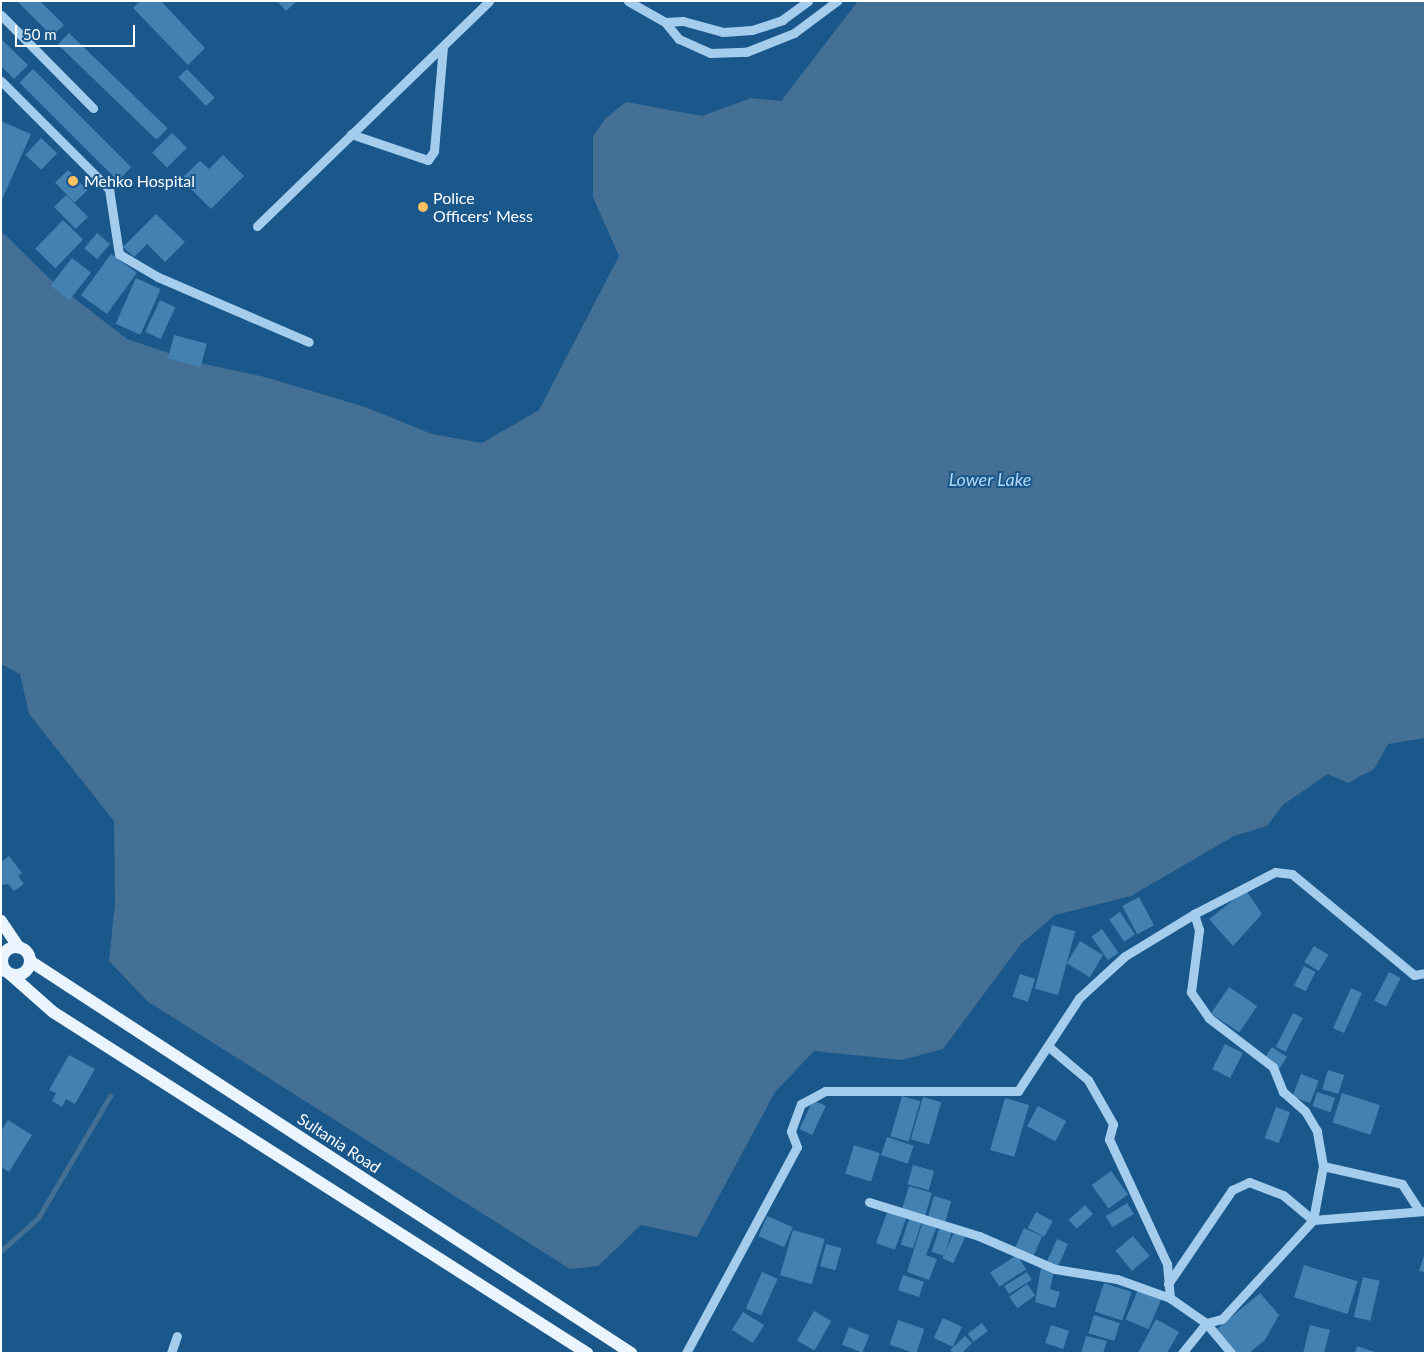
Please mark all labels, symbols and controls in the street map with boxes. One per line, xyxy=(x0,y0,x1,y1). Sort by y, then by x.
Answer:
scale bar xyxy=(18,15,138,47)
text: 50 m xyxy=(23,25,57,43)
place label: Mehko Hospital xyxy=(84,171,195,191)
marker: Mehko Hospital xyxy=(66,174,80,188)
place label: Police Officers' Mess xyxy=(433,188,533,226)
marker: Police Officers' Mess xyxy=(417,201,429,213)
water label: Lower Lake xyxy=(948,468,1032,490)
street label: Sultania Road xyxy=(294,1109,384,1177)

